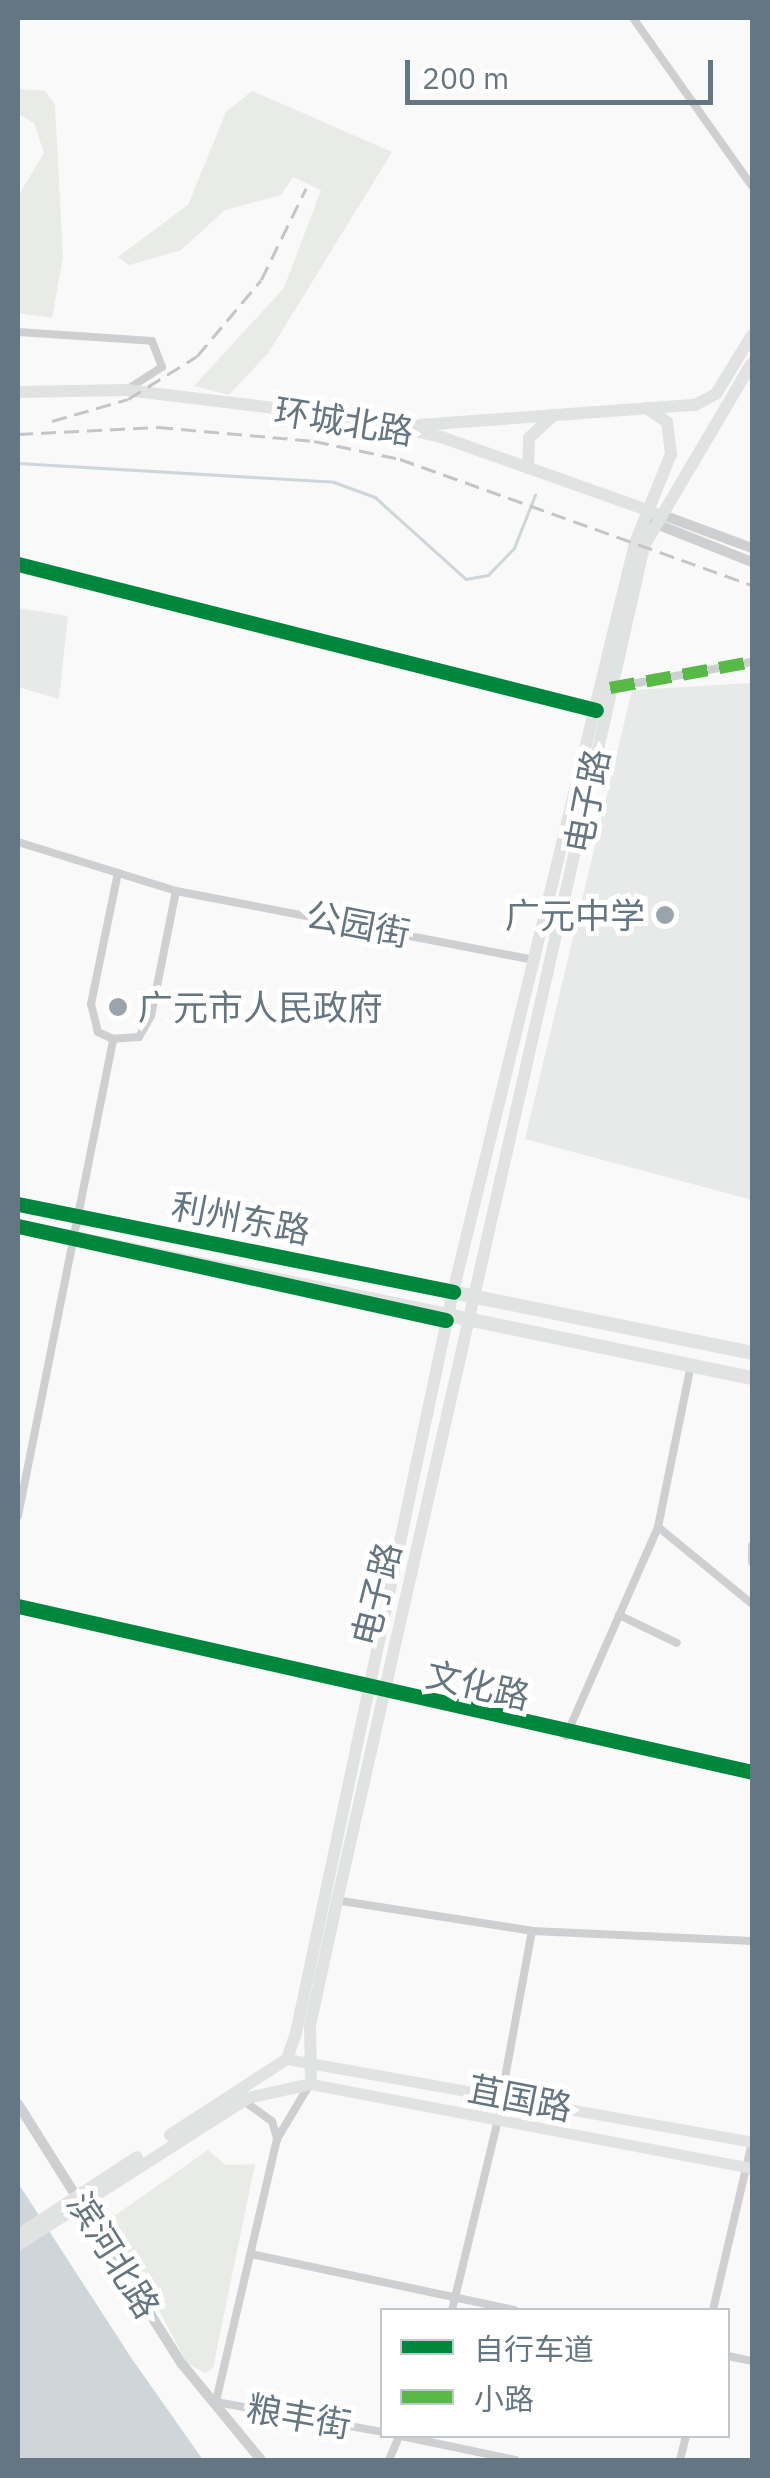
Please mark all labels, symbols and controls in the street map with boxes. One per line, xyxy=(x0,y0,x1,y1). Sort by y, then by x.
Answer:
scale bar xyxy=(410,40,718,102)
text: 200 m xyxy=(422,58,509,97)
street label: 环城北路 xyxy=(272,389,416,453)
street label: 电子路 xyxy=(556,745,618,857)
street label: 公园街 xyxy=(302,893,414,955)
place label: 广元中学 xyxy=(505,894,645,936)
marker: 广元中学 xyxy=(654,904,676,926)
place label: 广元市人民政府 xyxy=(138,986,383,1028)
marker: 广元市人民政府 xyxy=(107,996,129,1018)
street label: 利州东路 xyxy=(168,1184,314,1252)
street label: 电子路 xyxy=(343,1538,409,1650)
street label: 文化路 xyxy=(422,1653,534,1717)
street label: 苴国路 xyxy=(464,2067,576,2129)
street label: 滨河北路 xyxy=(59,2185,169,2325)
legend xyxy=(380,2308,730,2438)
text: 自行车道 xyxy=(474,2329,594,2368)
text: 小路 xyxy=(474,2379,534,2418)
street label: 粮丰街 xyxy=(244,2386,354,2446)

